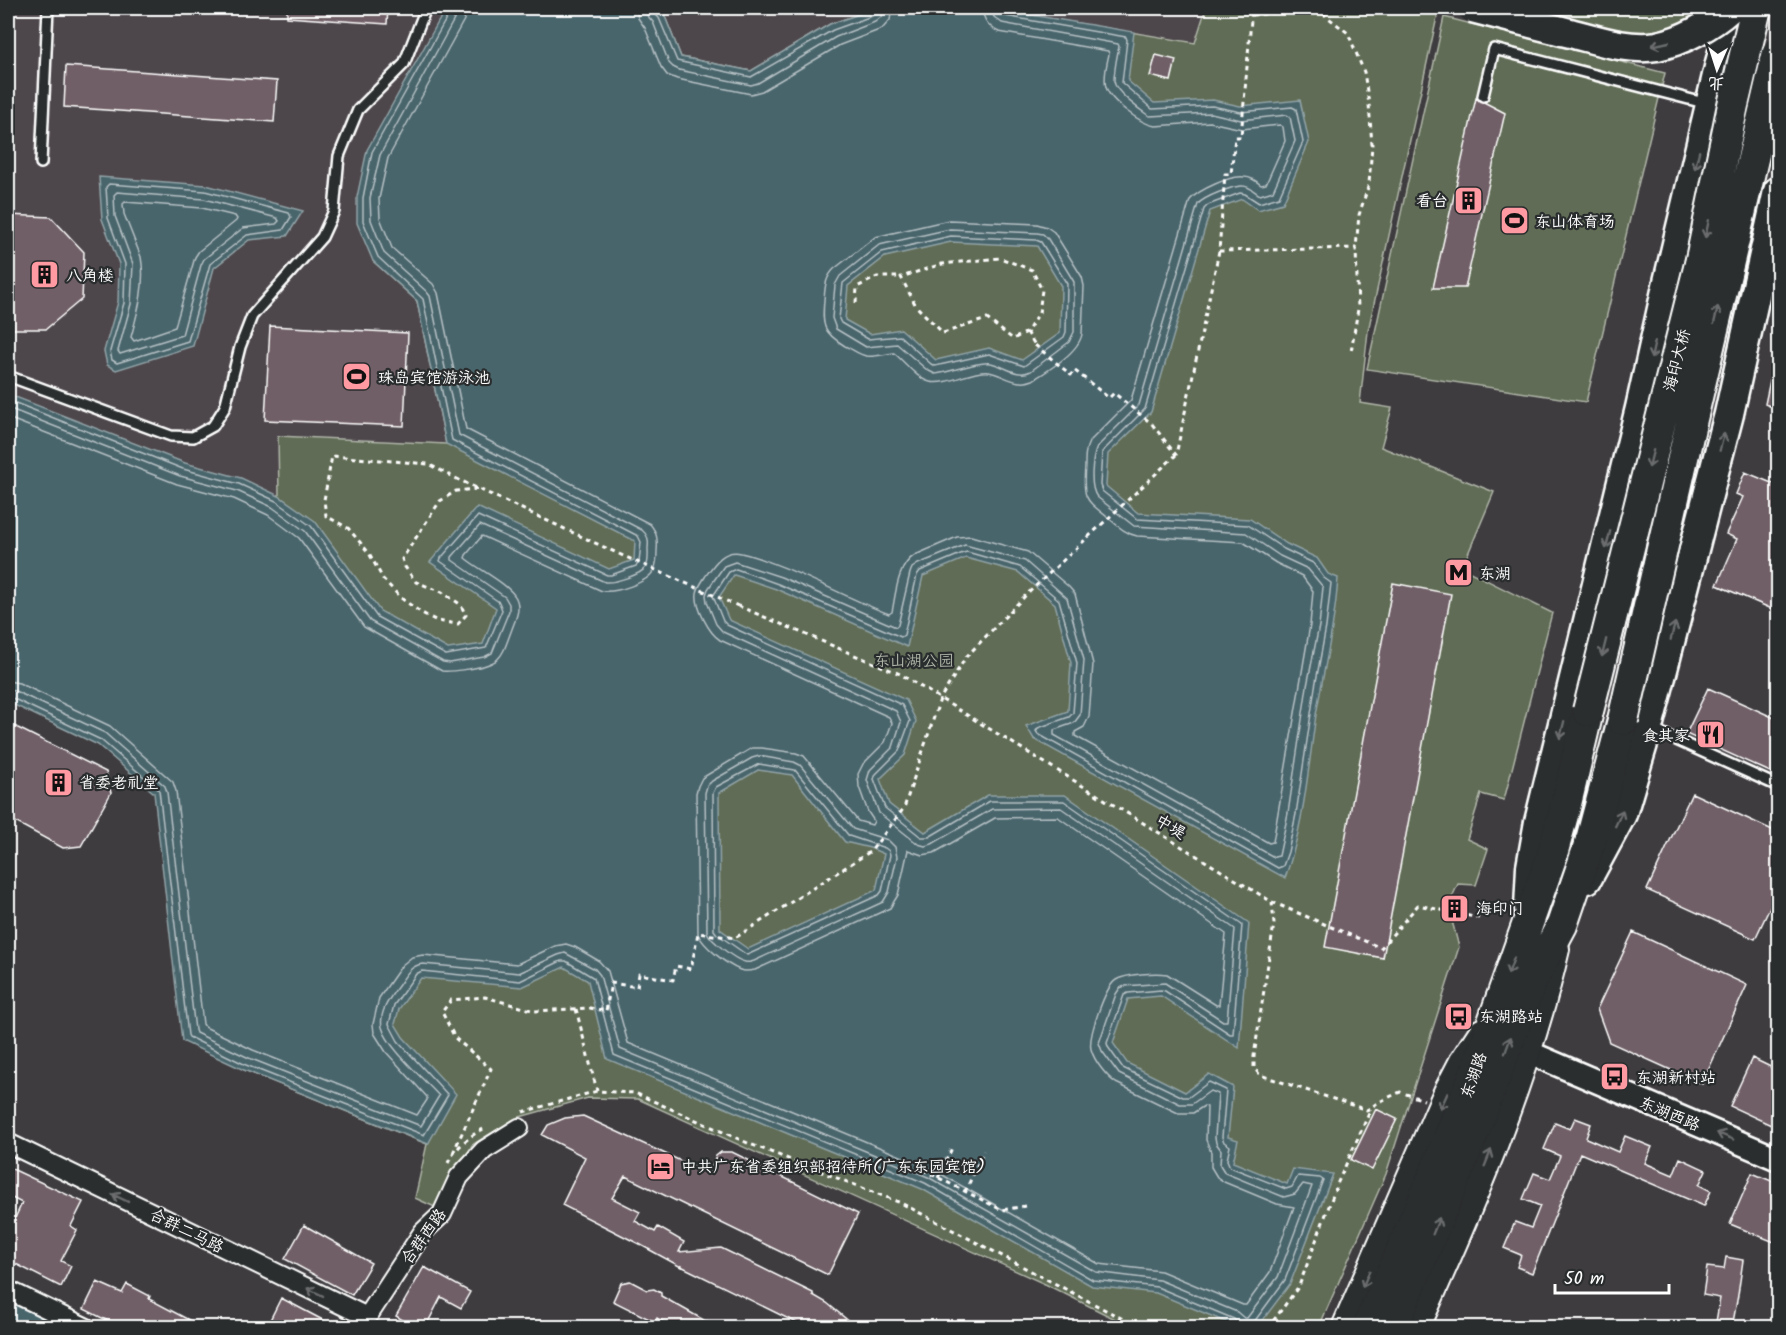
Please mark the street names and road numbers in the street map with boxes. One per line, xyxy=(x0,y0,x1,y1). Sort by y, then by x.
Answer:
street label: 海印大桥 xyxy=(1658,326,1697,394)
street label: 中堤 xyxy=(1150,808,1190,846)
street label: 东湖路 xyxy=(1454,1049,1494,1102)
street label: 东湖西路 xyxy=(1635,1090,1704,1138)
street label: 合群二马路 xyxy=(145,1203,228,1260)
street label: 合群西路 xyxy=(395,1204,453,1270)

